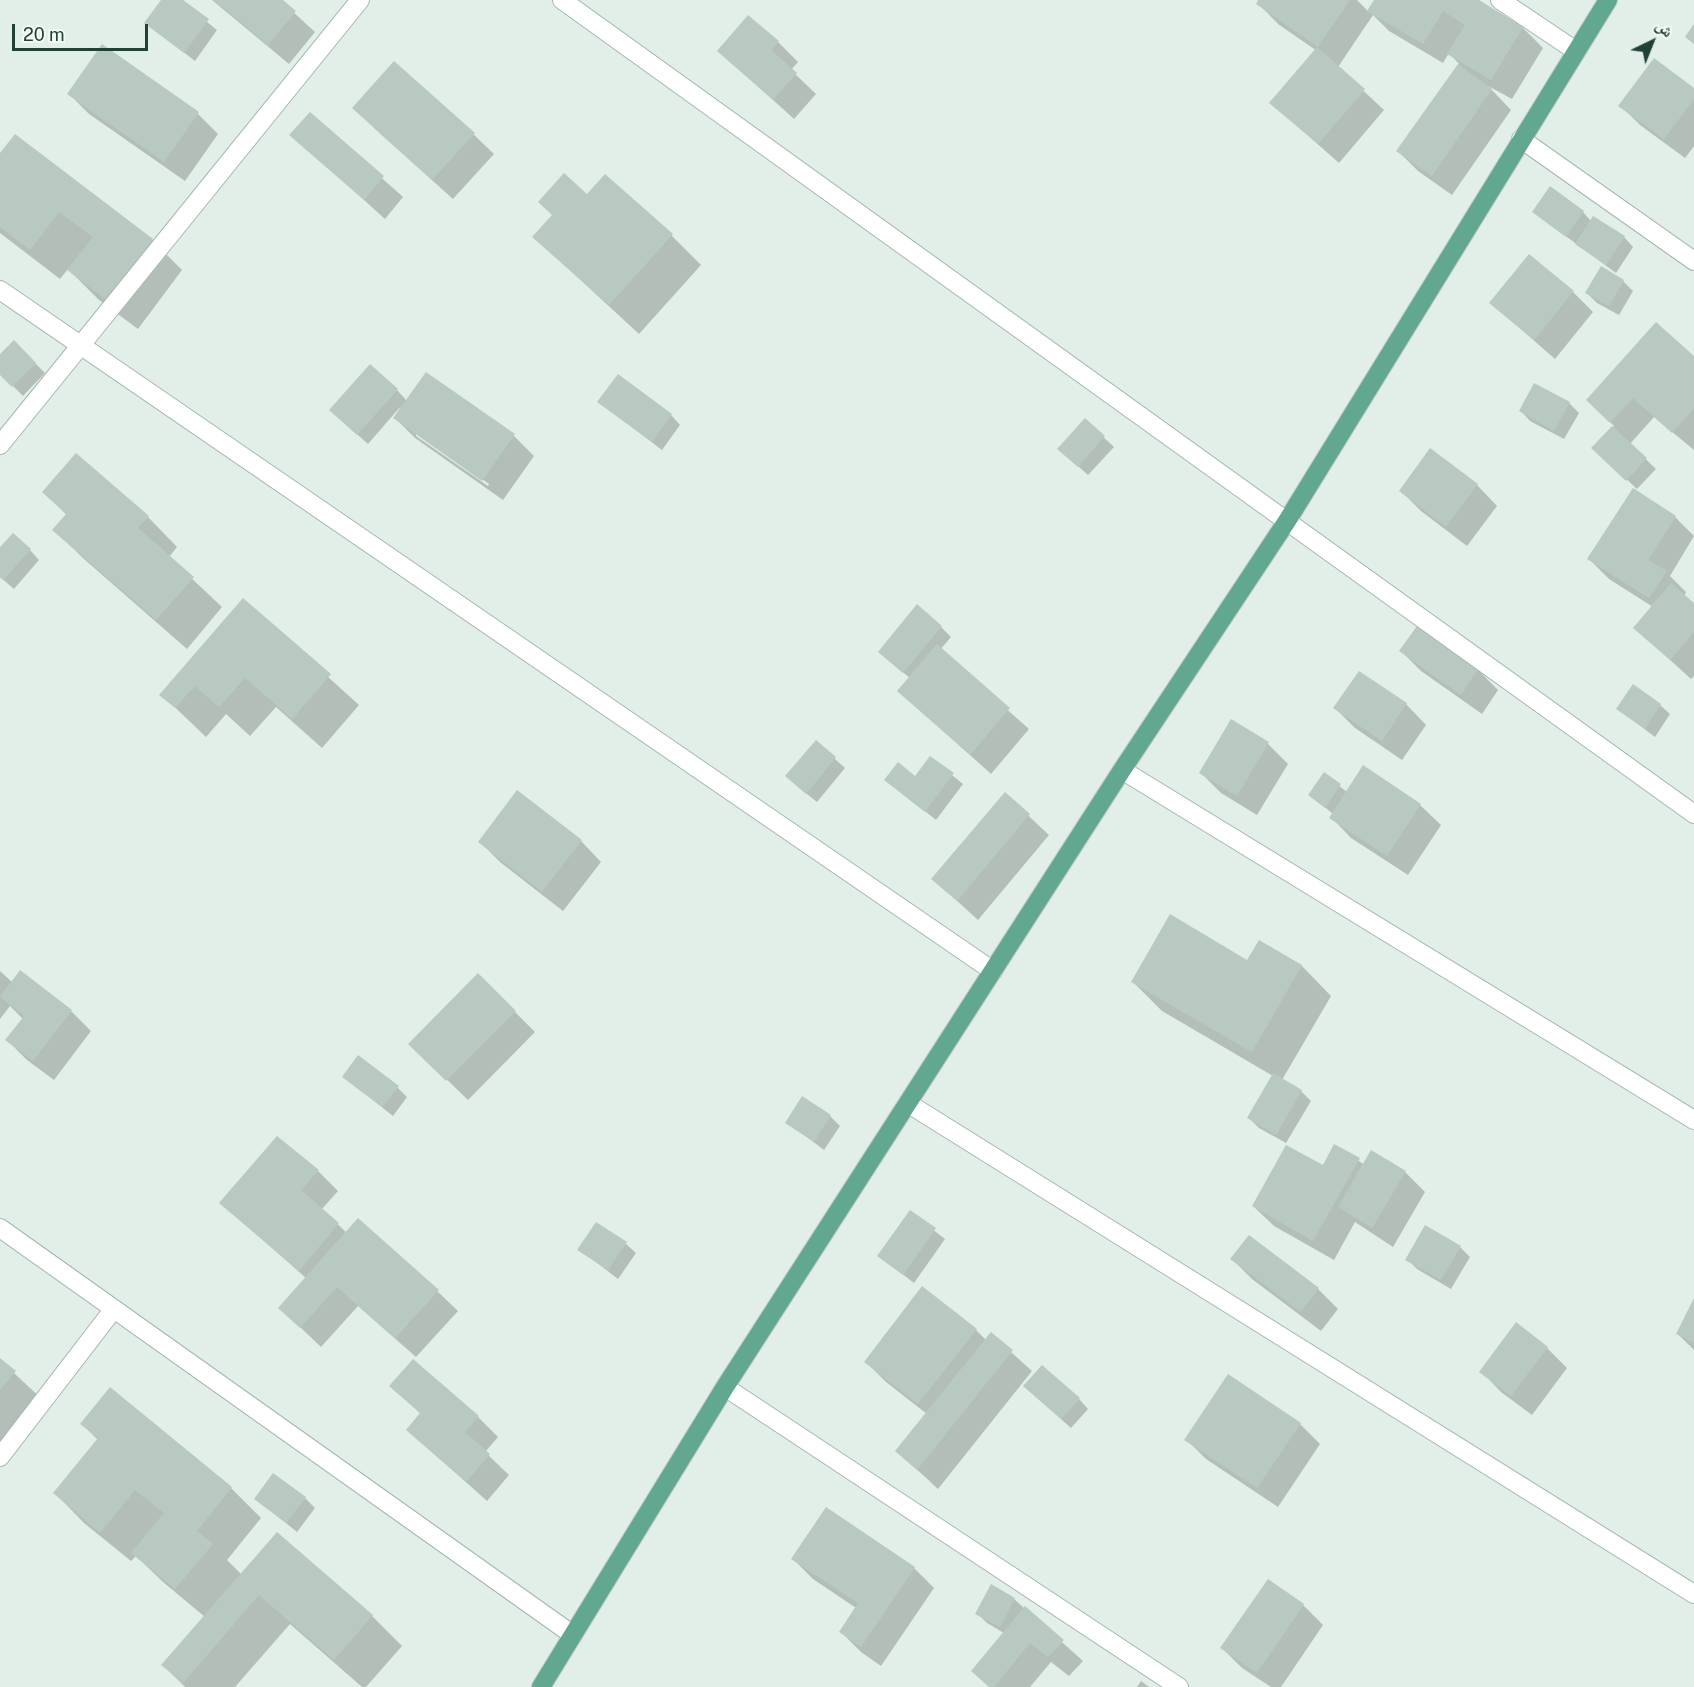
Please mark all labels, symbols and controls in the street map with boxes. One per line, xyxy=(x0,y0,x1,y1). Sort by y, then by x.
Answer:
scale bar xyxy=(15,12,152,50)
north arrow xyxy=(1622,12,1682,72)
text: ش xyxy=(1652,16,1677,41)
text: 20 m xyxy=(23,24,65,45)

